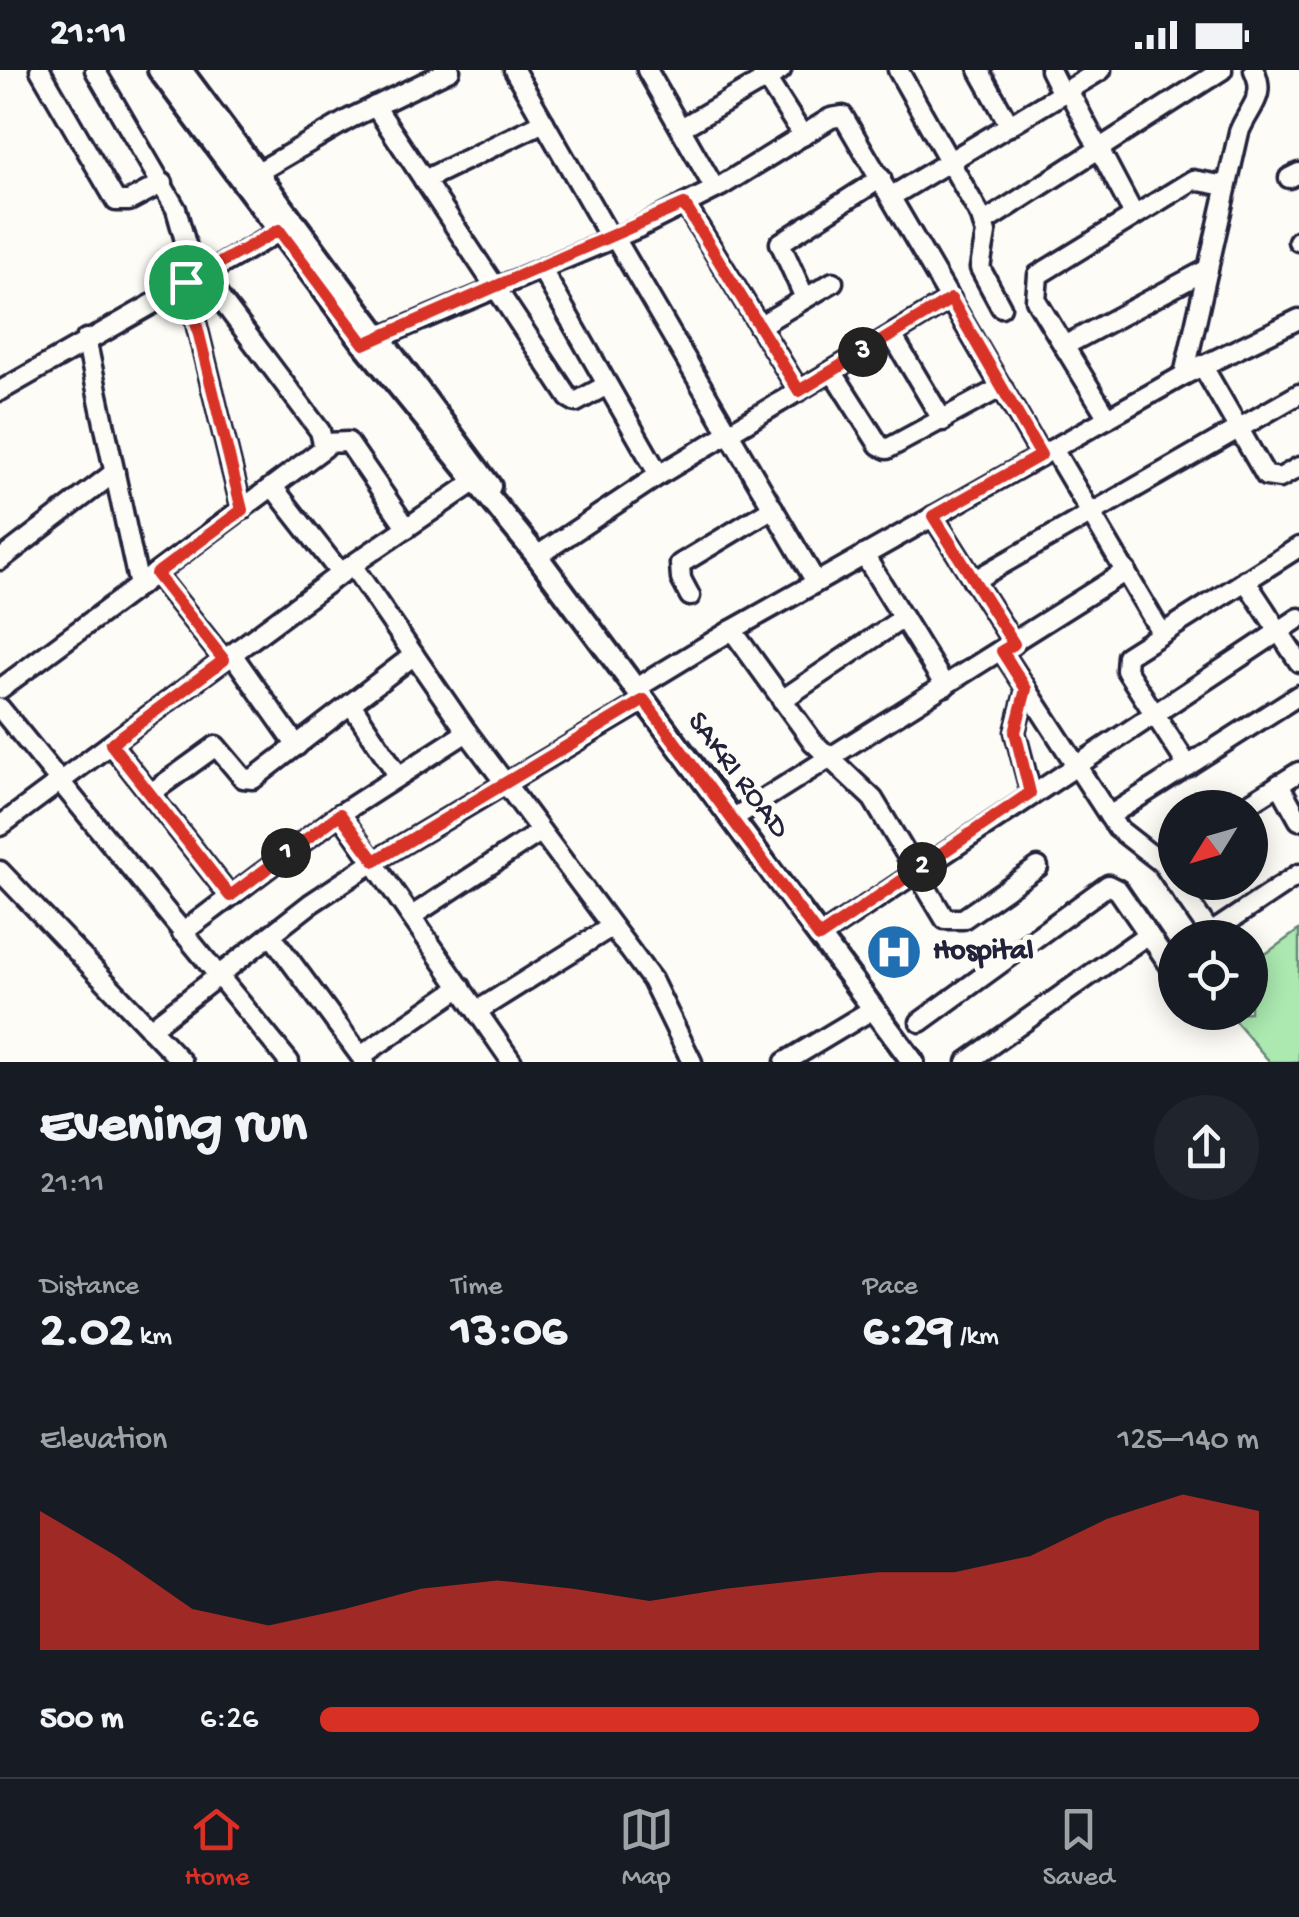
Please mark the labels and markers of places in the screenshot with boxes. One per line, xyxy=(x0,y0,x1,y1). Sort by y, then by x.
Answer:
pin xyxy=(144,240,229,325)
pin: 3 xyxy=(838,327,888,377)
pin: 1 xyxy=(261,828,311,878)
pin: 2 xyxy=(897,842,947,892)
hospital icon: Hospital xyxy=(864,922,924,982)
place label: Hospital xyxy=(933,935,1034,970)

